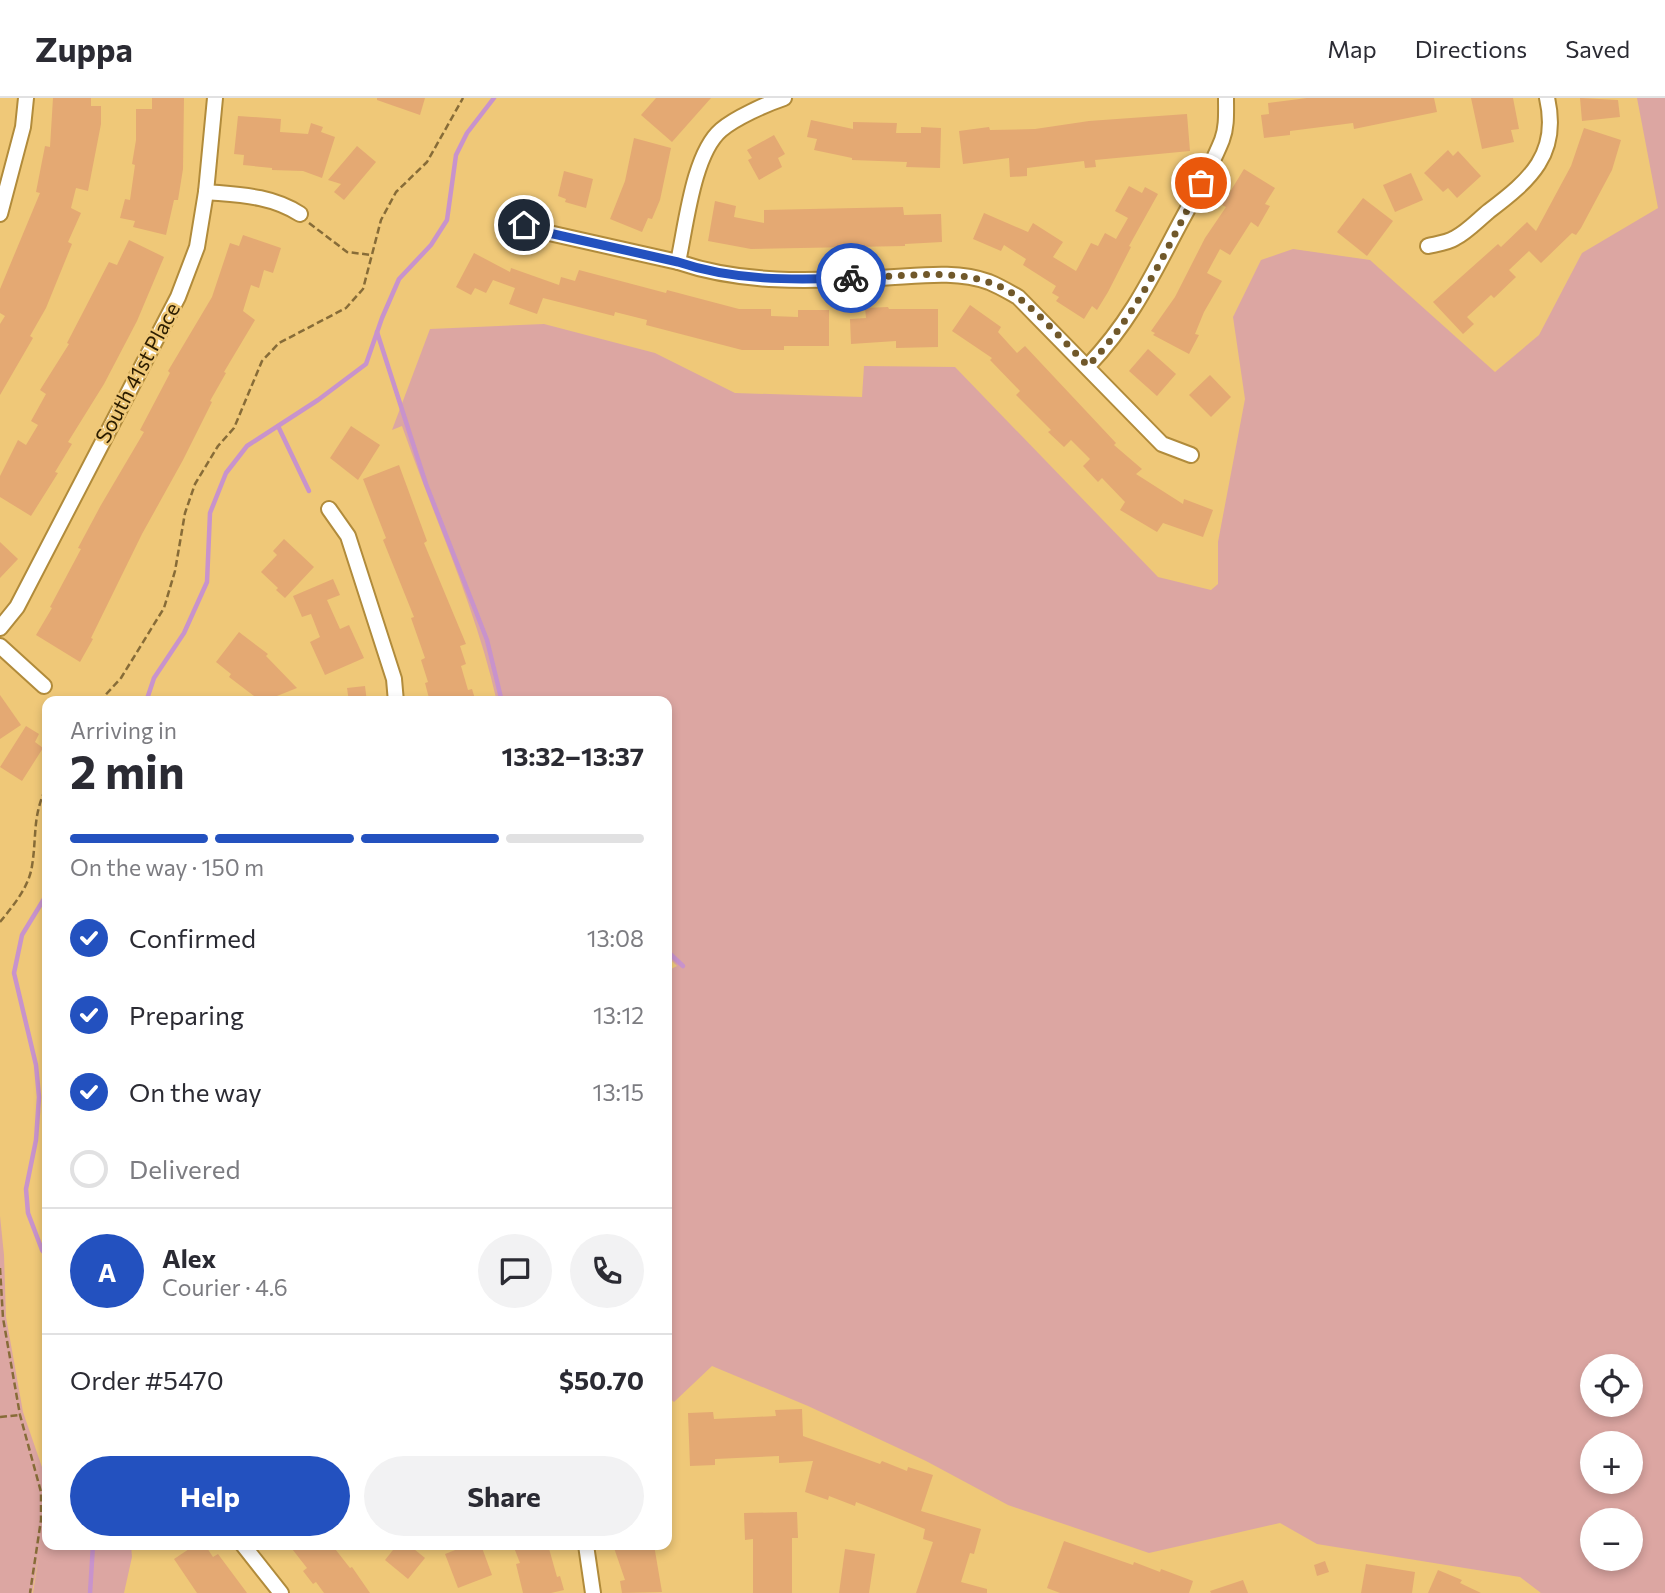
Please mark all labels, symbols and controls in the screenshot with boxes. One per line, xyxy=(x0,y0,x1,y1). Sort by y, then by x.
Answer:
text: Zuppa xyxy=(35,28,133,69)
text: Map xyxy=(1327,34,1377,63)
text: Directions xyxy=(1415,34,1527,63)
text: Saved xyxy=(1565,34,1630,63)
pin xyxy=(1171,153,1231,213)
icon: bag xyxy=(1182,164,1220,202)
pin xyxy=(494,195,554,255)
icon: home xyxy=(505,206,543,244)
courier xyxy=(816,243,886,313)
icon: bike xyxy=(832,259,870,297)
street label: South 41st Place xyxy=(89,298,184,447)
text: Arriving in xyxy=(70,716,177,744)
text: 13:32–13:37 xyxy=(502,740,644,771)
text: 2 min xyxy=(70,742,185,798)
text: On the way · 150 m xyxy=(70,853,264,881)
icon: check xyxy=(70,919,108,957)
text: Confirmed xyxy=(129,922,256,953)
text: 13:08 xyxy=(587,924,644,952)
icon: check xyxy=(70,996,108,1034)
text: Preparing xyxy=(129,999,244,1030)
text: 13:12 xyxy=(593,1001,644,1029)
icon: check xyxy=(70,1073,108,1111)
text: On the way xyxy=(129,1076,262,1107)
text: 13:15 xyxy=(593,1078,644,1106)
text: Delivered xyxy=(129,1153,240,1184)
button: chat xyxy=(478,1234,552,1308)
button: phone xyxy=(570,1234,644,1308)
text: Alex xyxy=(162,1242,216,1273)
text: A xyxy=(98,1256,116,1287)
text: Courier · 4.6 xyxy=(162,1273,288,1301)
map controls xyxy=(1580,1354,1643,1571)
button: locate xyxy=(1580,1354,1643,1417)
text: Order #5470 xyxy=(70,1364,224,1395)
text: $50.70 xyxy=(559,1364,644,1395)
button: + xyxy=(1580,1431,1643,1494)
button: Help xyxy=(70,1456,350,1536)
button: Share xyxy=(364,1456,644,1536)
button: − xyxy=(1580,1508,1643,1571)

